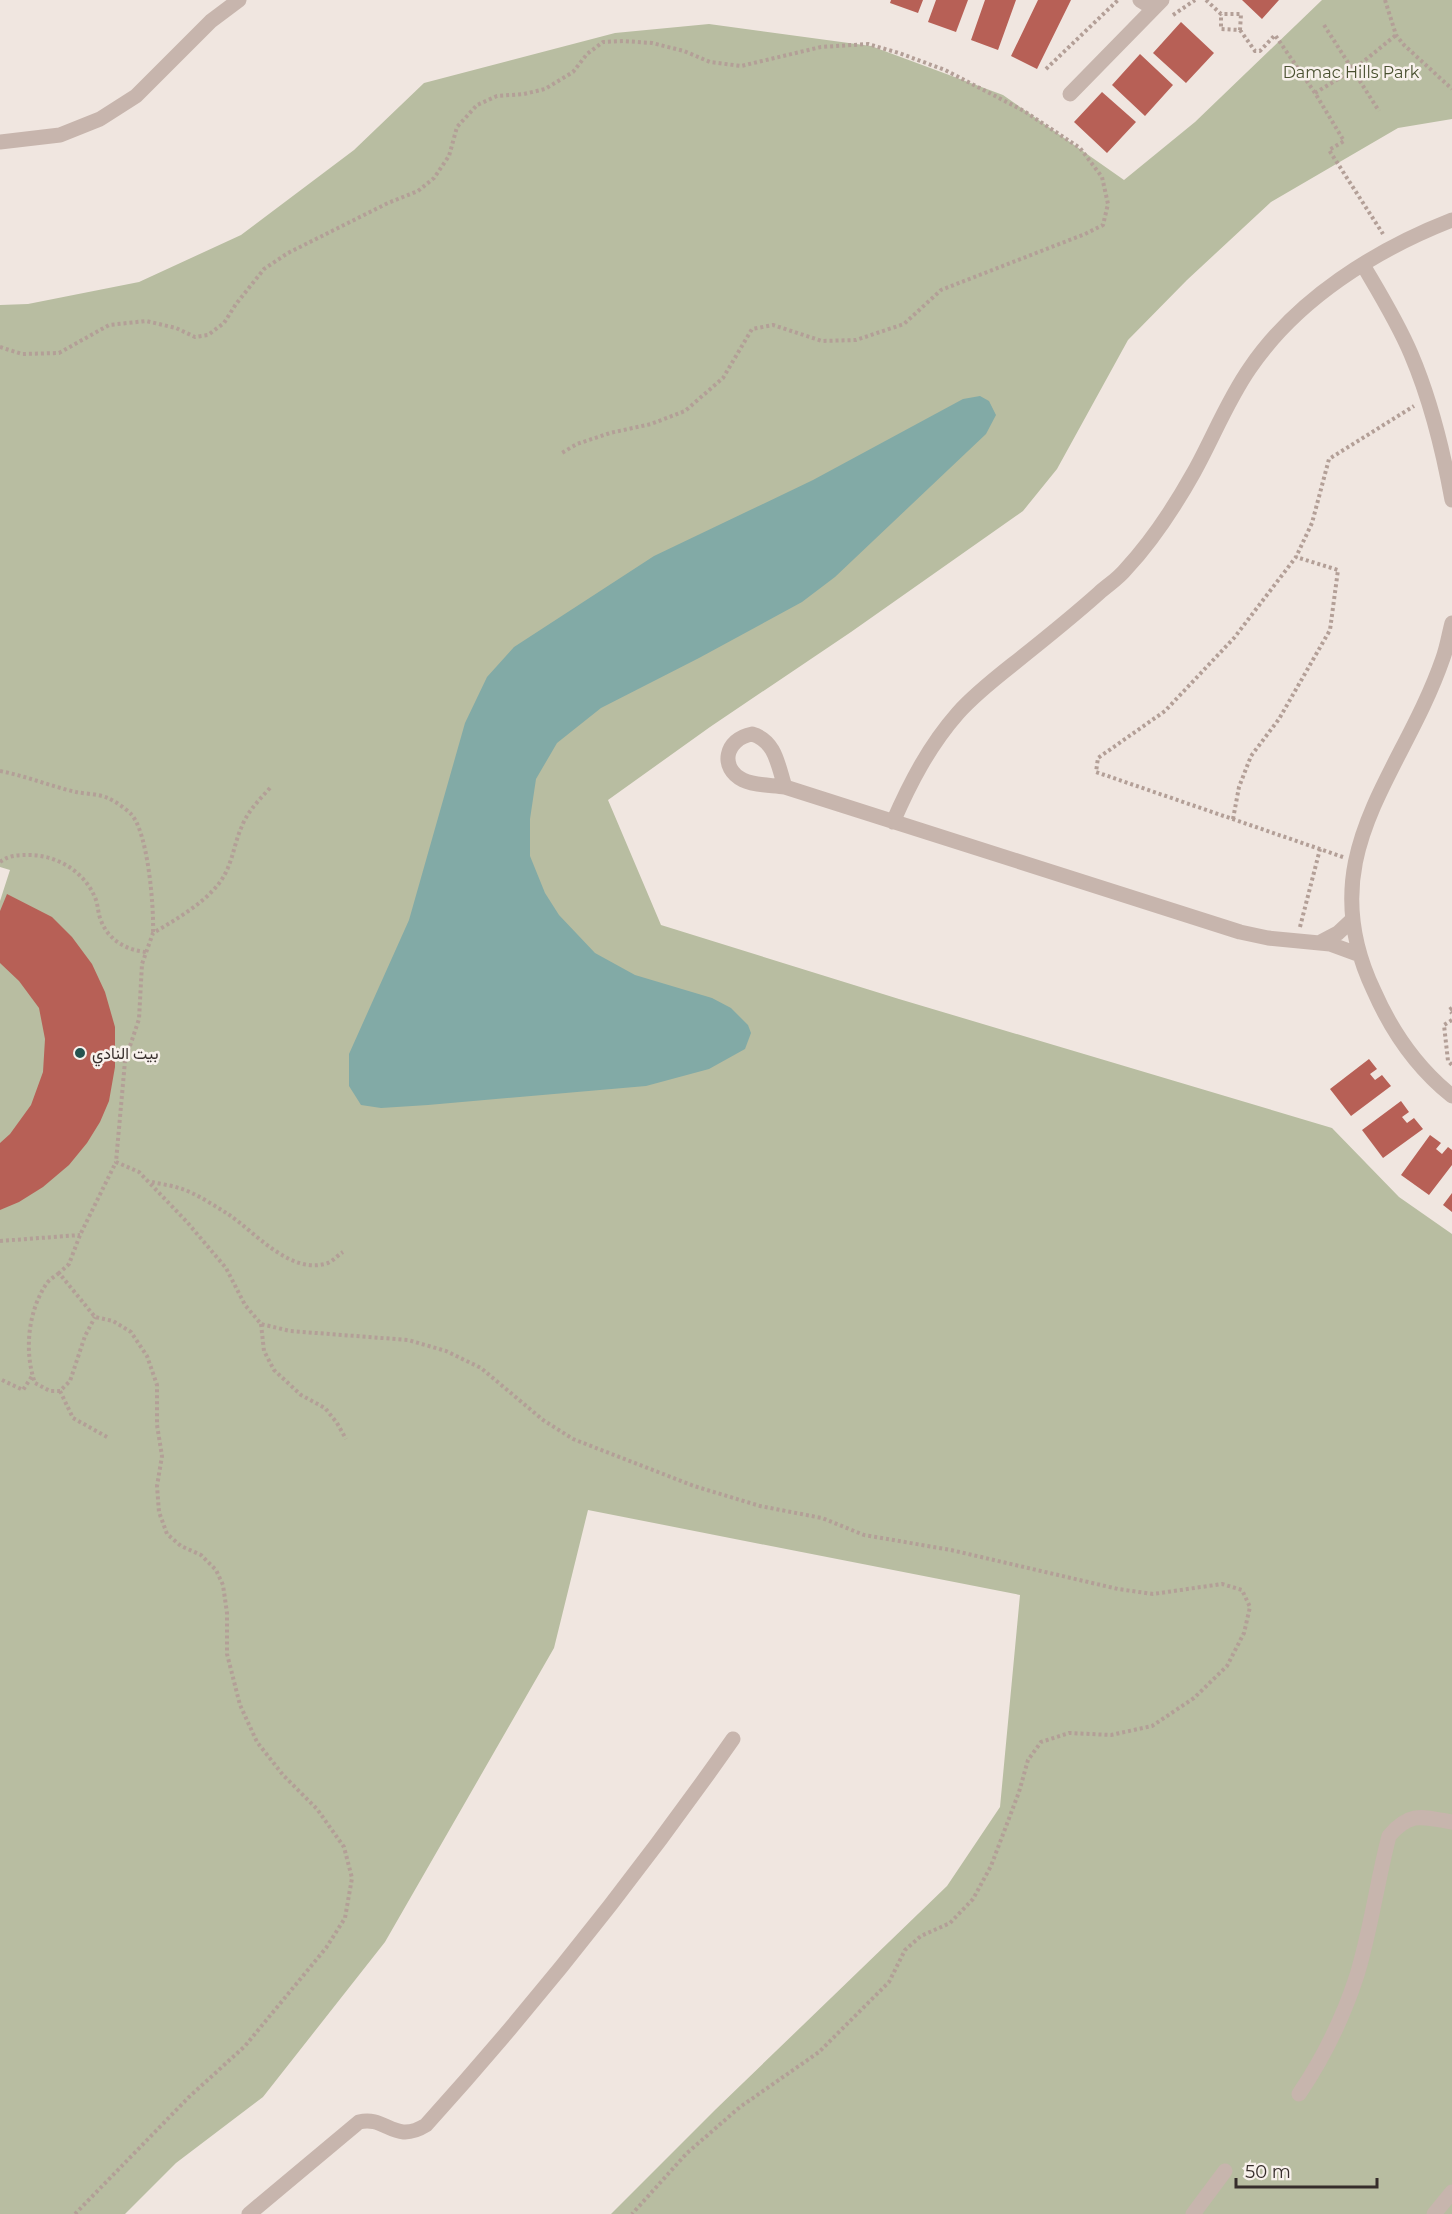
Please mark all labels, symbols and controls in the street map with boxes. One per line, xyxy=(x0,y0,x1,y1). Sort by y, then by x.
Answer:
park label: Damac Hills Park xyxy=(1283,63,1420,82)
place label: بيت النادي xyxy=(92,1044,158,1067)
marker: بيت النادي xyxy=(73,1046,87,1060)
scale bar xyxy=(1236,2151,1377,2189)
text: 50 m xyxy=(1245,2161,1291,2183)

